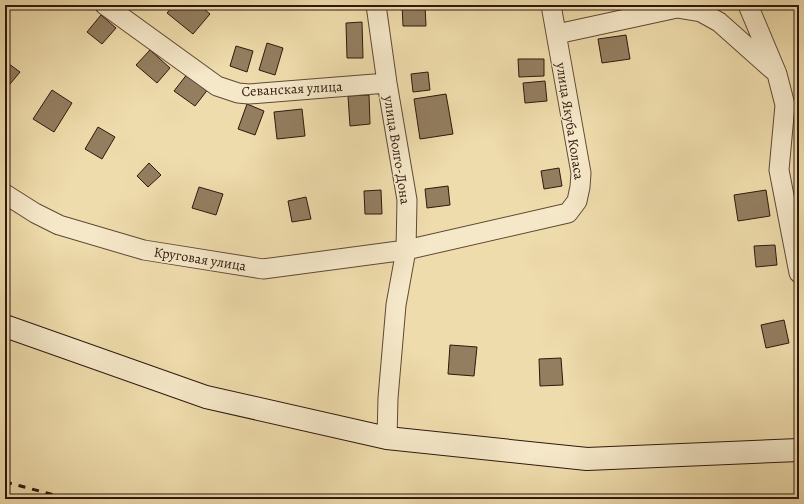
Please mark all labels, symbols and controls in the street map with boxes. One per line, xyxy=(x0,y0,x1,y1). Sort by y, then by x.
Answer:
street label: улица Якуба Коласа xyxy=(551,60,589,182)
street label: Севанская улица xyxy=(241,77,343,101)
street label: улица Волго-Дона xyxy=(379,93,415,206)
street label: Круговая улица xyxy=(152,242,248,276)

